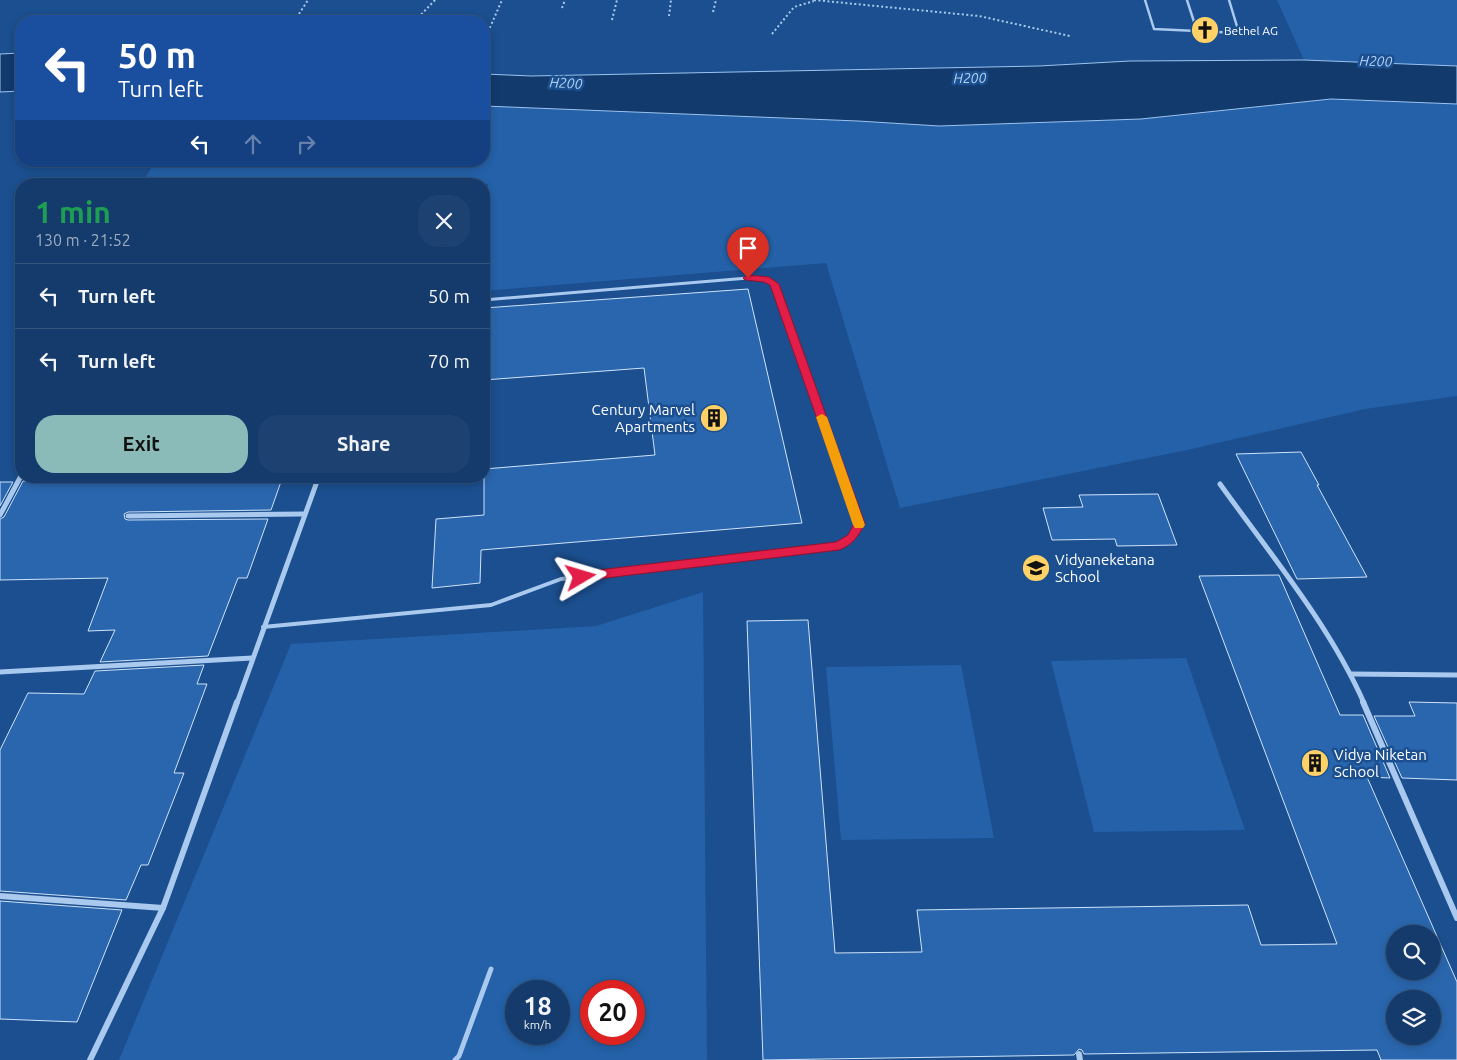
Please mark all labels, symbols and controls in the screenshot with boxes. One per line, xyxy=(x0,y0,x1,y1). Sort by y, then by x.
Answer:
church icon: Bethel AG xyxy=(1190,15,1220,45)
place label: Bethel AG xyxy=(1224,24,1278,37)
icon: left xyxy=(35,35,100,100)
text: 50 m xyxy=(118,35,196,75)
water label: H200 xyxy=(1359,52,1393,70)
water label: H200 xyxy=(953,70,987,86)
water label: H200 xyxy=(549,74,583,92)
text: Turn left xyxy=(118,76,203,101)
icon: left xyxy=(186,130,214,158)
icon: ahead xyxy=(239,130,267,158)
icon: right xyxy=(292,130,320,158)
text: 1 min xyxy=(35,195,111,229)
button: close xyxy=(418,195,470,247)
pin xyxy=(727,227,769,278)
text: 130 m · 21:52 xyxy=(35,231,131,249)
icon: arrive xyxy=(734,234,762,262)
icon: left xyxy=(35,282,63,310)
text: Turn left xyxy=(78,285,156,307)
text: 50 m xyxy=(428,285,470,307)
icon: left xyxy=(35,347,63,375)
text: Turn left xyxy=(78,350,156,372)
text: 70 m xyxy=(428,350,470,372)
place label: Century Marvel Apartments xyxy=(592,401,695,435)
building icon: Century Marvel Apartments xyxy=(699,403,729,433)
button: Exit xyxy=(35,415,248,473)
button: Share xyxy=(258,415,470,473)
position arrow xyxy=(554,550,606,602)
place label: Vidyaneketana School xyxy=(1055,551,1155,585)
school or university icon: Vidyaneketana School xyxy=(1021,553,1051,583)
place label: Vidya Niketan School xyxy=(1334,746,1427,780)
building icon: Vidya Niketan School xyxy=(1300,748,1330,778)
map controls xyxy=(1386,925,1441,1045)
button: search xyxy=(1386,925,1441,980)
speed limit sign: 20 xyxy=(580,980,645,1045)
button: layers xyxy=(1386,990,1441,1045)
text: 18 xyxy=(523,992,552,1020)
text: km/h xyxy=(524,1018,551,1031)

